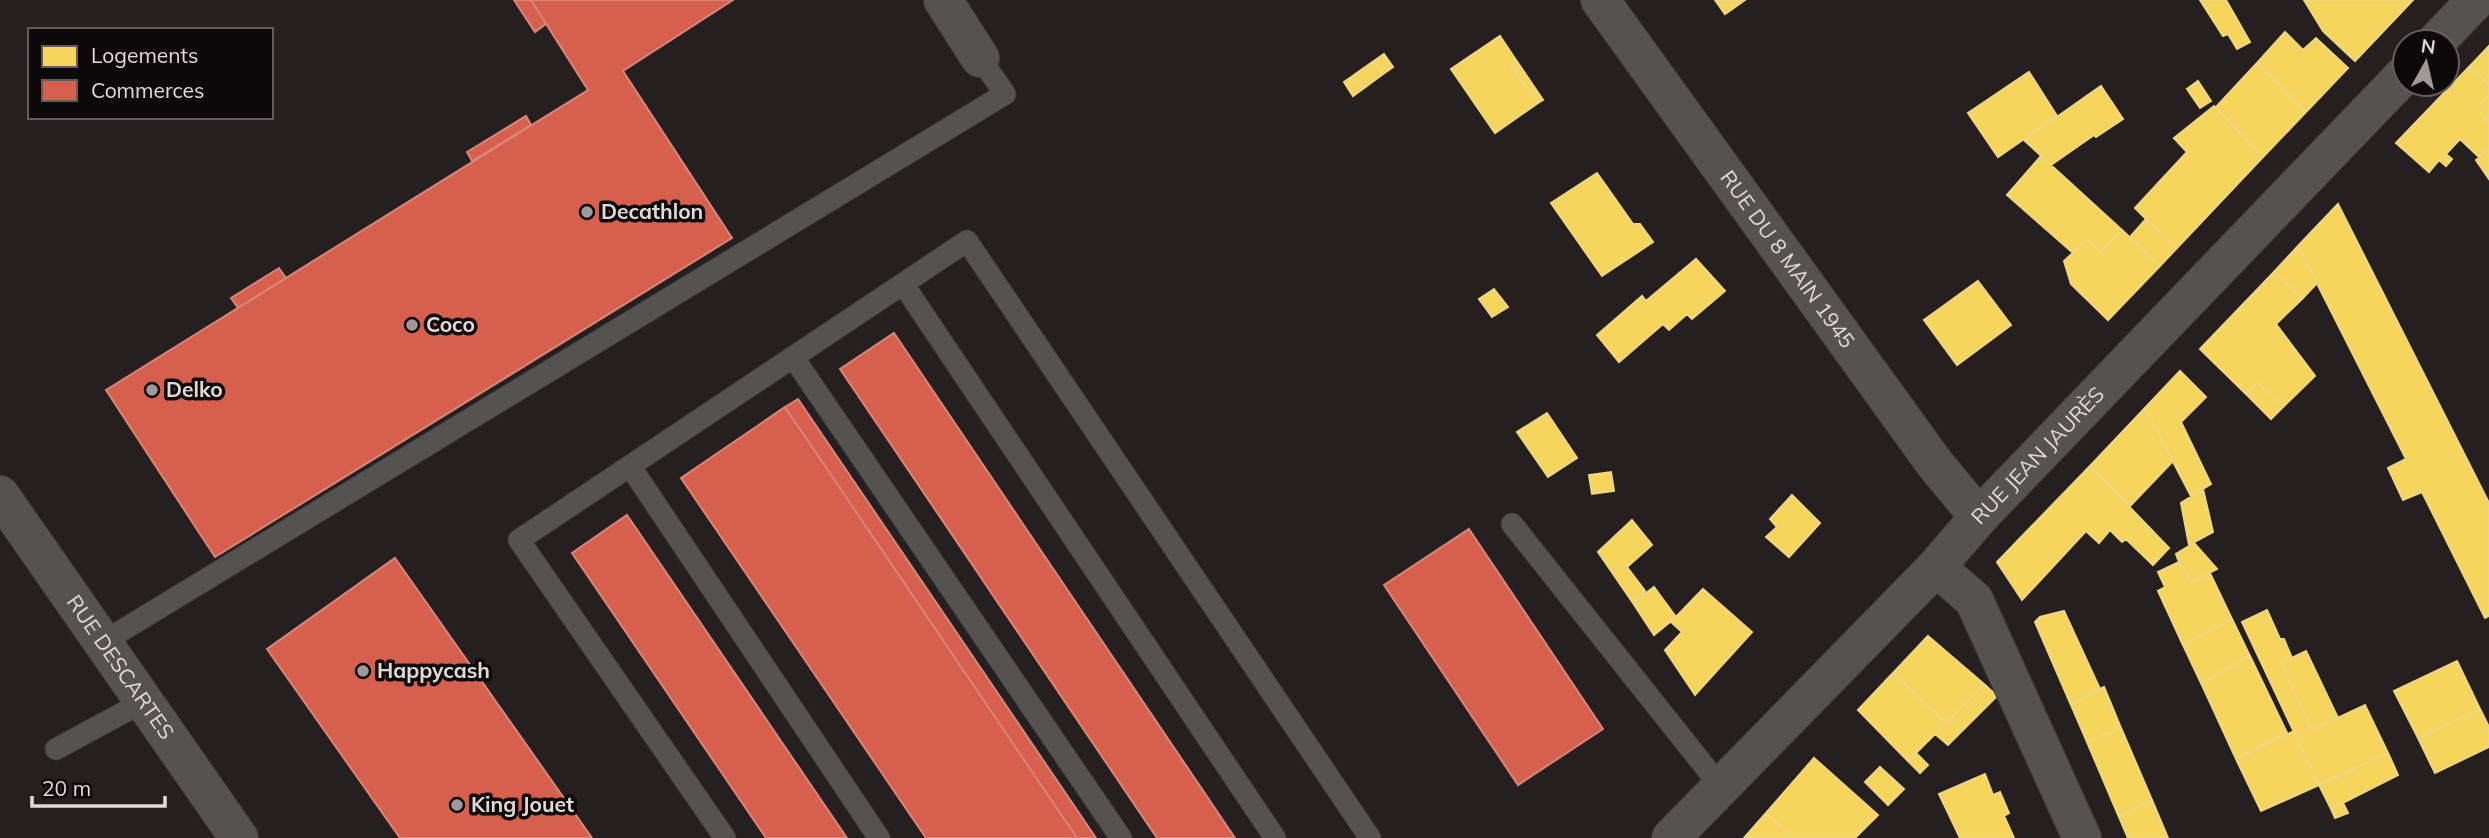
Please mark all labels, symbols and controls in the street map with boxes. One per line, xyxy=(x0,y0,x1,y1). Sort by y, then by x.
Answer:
legend xyxy=(28,28,273,119)
north arrow xyxy=(2391,28,2461,98)
text: N xyxy=(2420,33,2437,59)
text: Logements xyxy=(91,42,198,68)
text: Commerces xyxy=(91,77,204,103)
street label: RUE DU 8 MAIN 1945 xyxy=(1715,165,1861,353)
place label: Decathlon xyxy=(601,198,703,224)
marker: Decathlon xyxy=(579,204,595,220)
place label: Coco xyxy=(426,311,475,337)
marker: Coco xyxy=(404,317,420,333)
place label: Delko xyxy=(166,376,223,402)
street label: RUE JEAN JAURÈS xyxy=(1965,381,2109,529)
marker: Delko xyxy=(144,382,160,398)
street label: RUE DESCARTES xyxy=(62,589,180,744)
place label: Happycash xyxy=(377,657,490,683)
marker: Happycash xyxy=(355,663,371,679)
scale bar xyxy=(32,764,164,808)
text: 20 m xyxy=(42,775,91,801)
place label: King Jouet xyxy=(471,791,574,817)
marker: King Jouet xyxy=(449,797,465,813)

